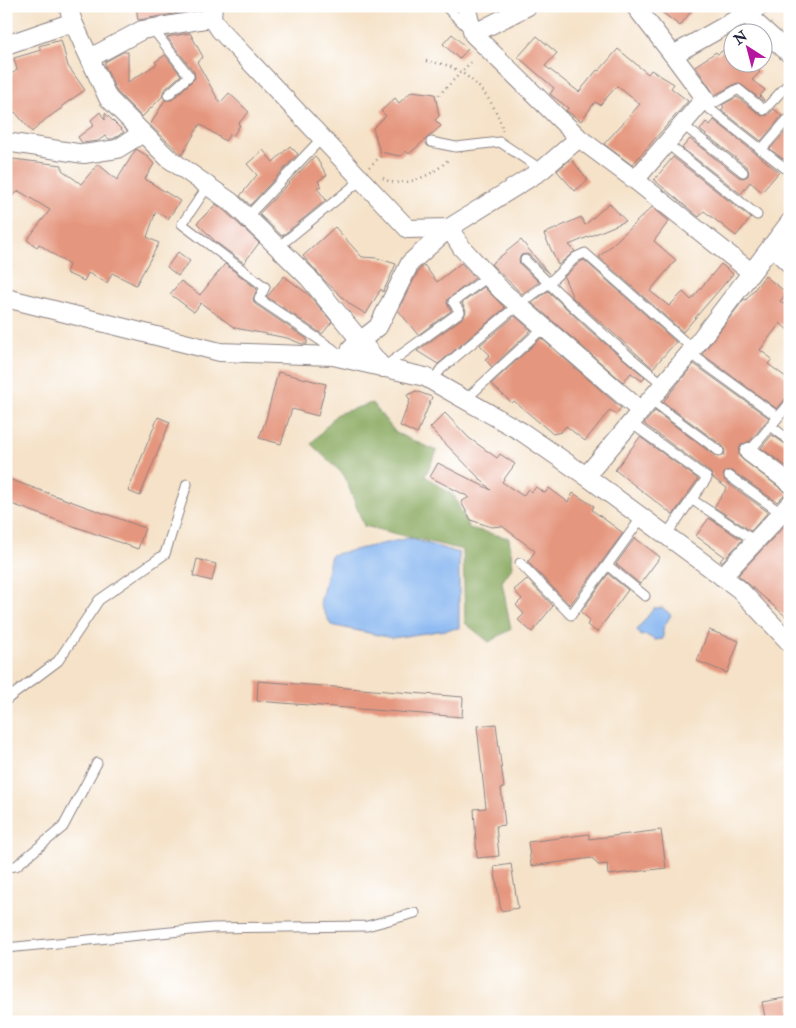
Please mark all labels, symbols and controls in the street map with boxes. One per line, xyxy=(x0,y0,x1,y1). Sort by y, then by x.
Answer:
north arrow xyxy=(724,22,774,72)
text: N xyxy=(730,27,751,49)

